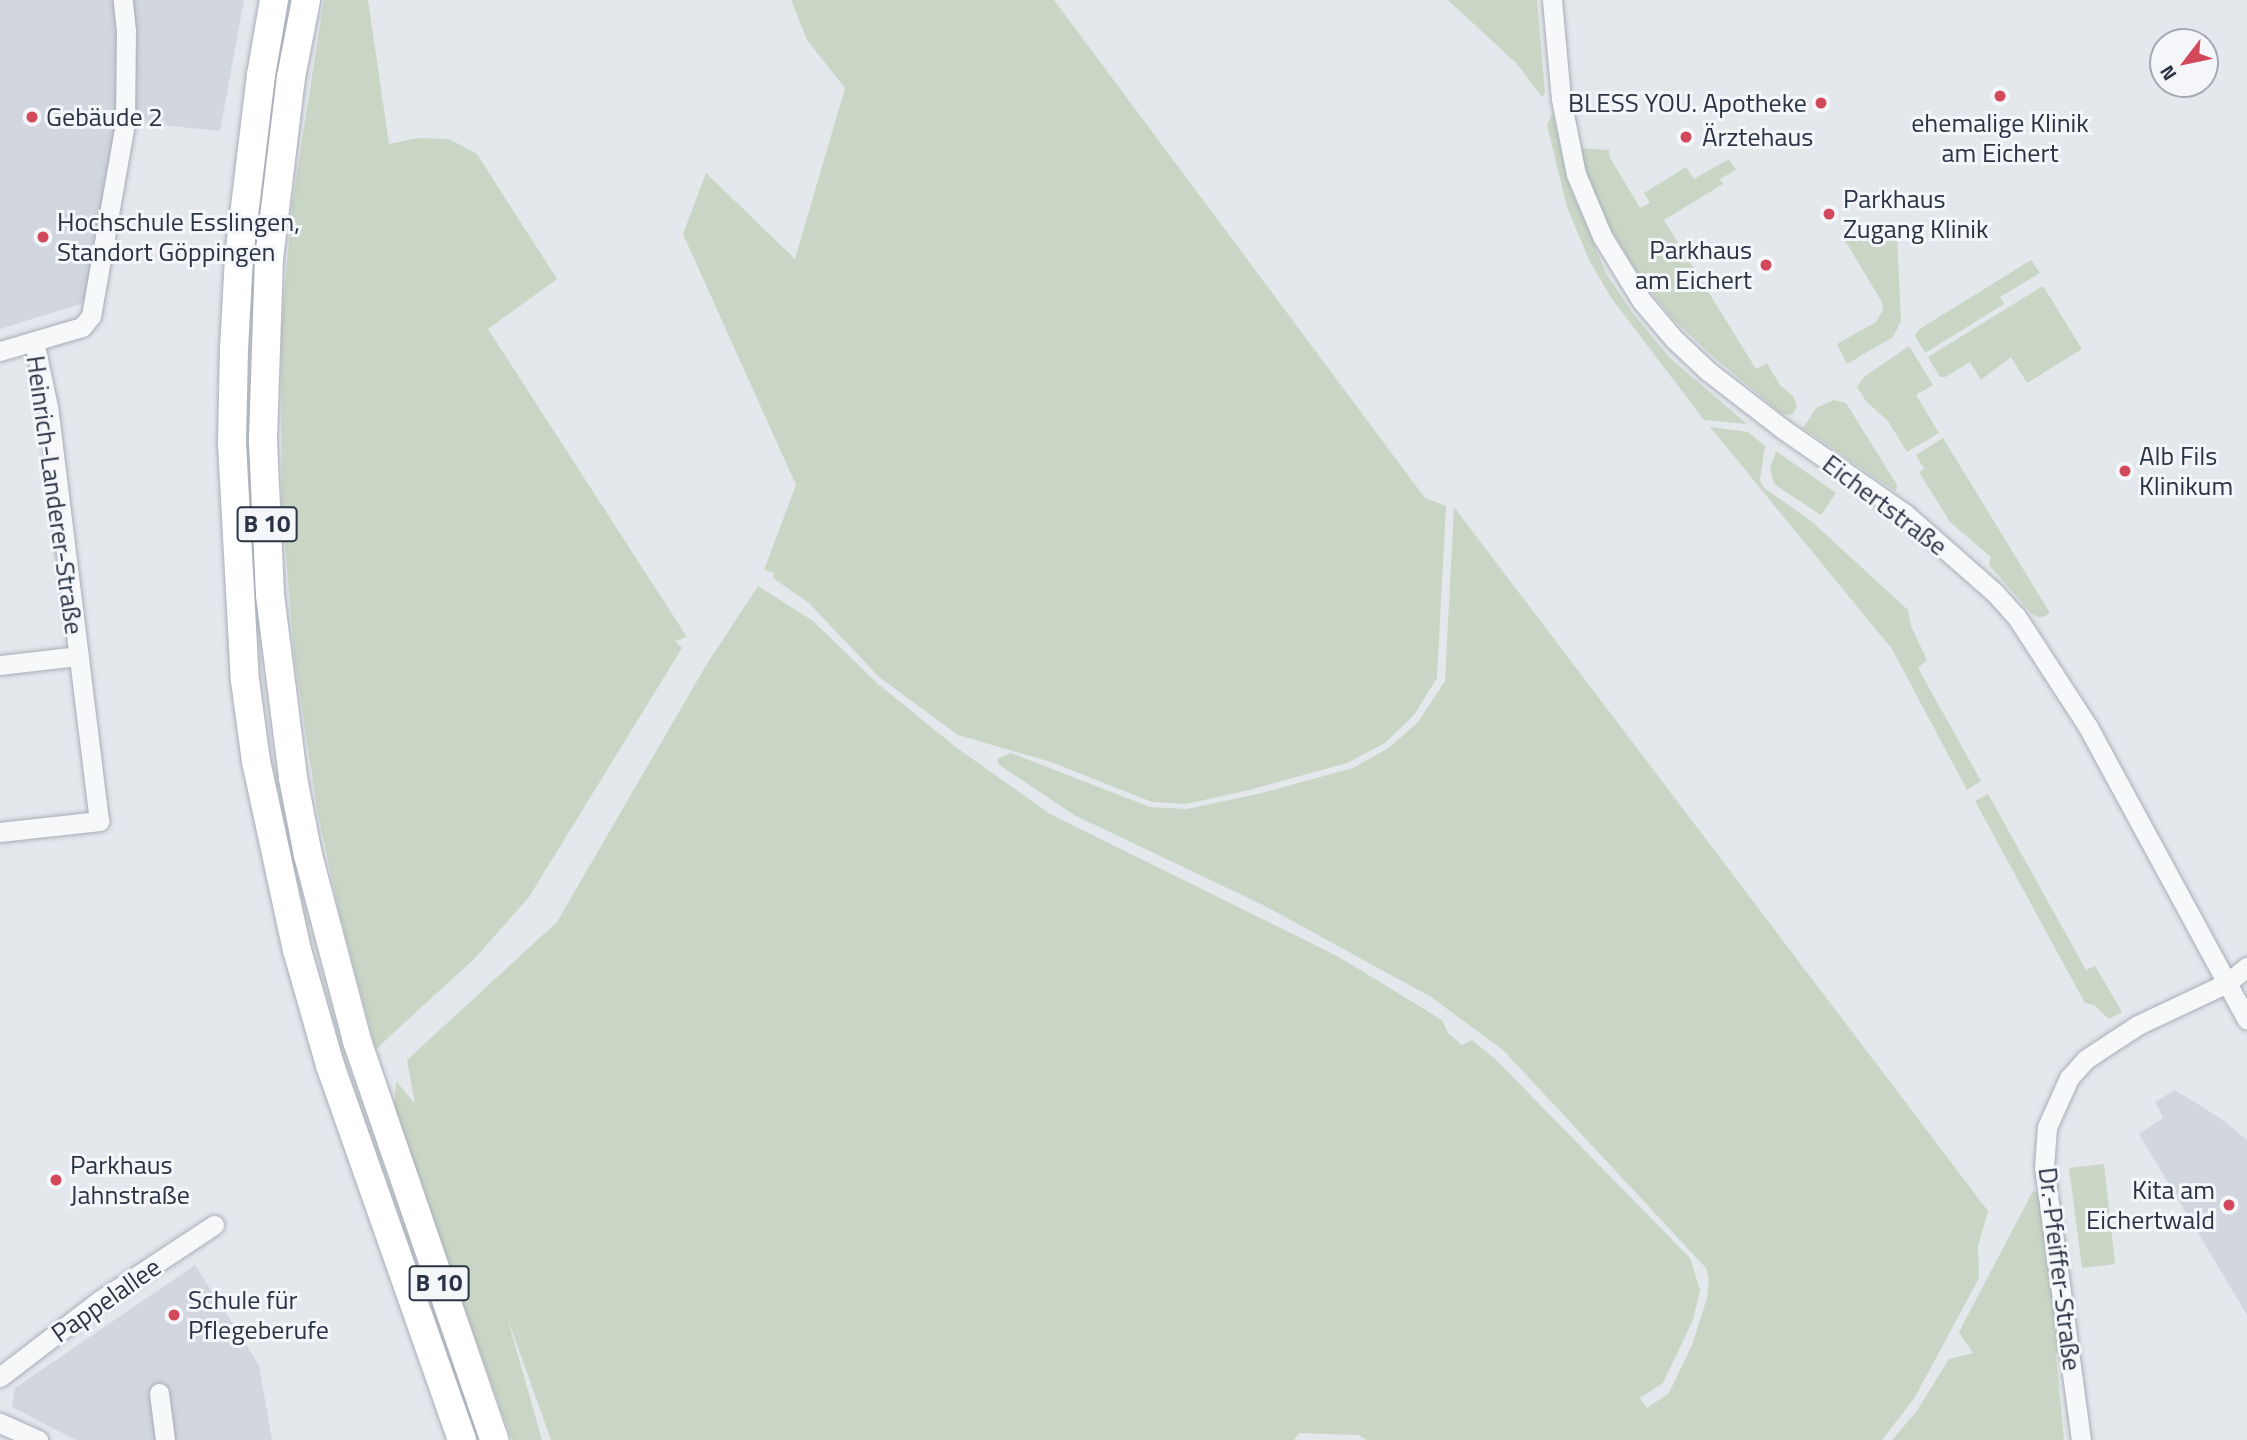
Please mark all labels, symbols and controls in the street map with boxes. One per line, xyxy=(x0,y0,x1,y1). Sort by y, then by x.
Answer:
north arrow xyxy=(2149,28,2219,98)
text: N xyxy=(2152,60,2183,87)
place label: BLESS YOU. Apotheke xyxy=(1568,87,1807,119)
marker: ehemalige Klinik am Eichert xyxy=(1992,88,2008,104)
marker: BLESS YOU. Apotheke xyxy=(1813,95,1829,111)
place label: Gebäude 2 xyxy=(46,101,163,133)
place label: ehemalige Klinik am Eichert xyxy=(1911,107,2089,168)
marker: Gebäude 2 xyxy=(24,109,40,125)
place label: Ärztehaus xyxy=(1702,121,1813,153)
marker: Ärztehaus xyxy=(1676,127,1696,147)
place label: Parkhaus Zugang Klinik xyxy=(1843,183,1988,244)
place label: Hochschule Esslingen, Standort Göppingen xyxy=(57,206,300,268)
marker: Parkhaus Zugang Klinik xyxy=(1821,206,1837,222)
marker: Hochschule Esslingen, Standort Göppingen xyxy=(35,229,51,245)
place label: Parkhaus am Eichert xyxy=(1635,234,1752,296)
marker: Parkhaus am Eichert xyxy=(1758,257,1774,273)
street label: Heinrich-Landerer-Straße xyxy=(20,354,90,636)
place label: Alb Fils Klinikum xyxy=(2139,440,2233,502)
street label: Eichertstraße xyxy=(1817,448,1953,562)
marker: Alb Fils Klinikum xyxy=(2117,463,2133,479)
road number: B 10 xyxy=(236,504,298,544)
place label: Parkhaus Jahnstraße xyxy=(70,1149,190,1210)
street label: Dr.-Pfeiffer-Straße xyxy=(2032,1165,2088,1373)
marker: Parkhaus Jahnstraße xyxy=(48,1172,64,1188)
place label: Kita am Eichertwald xyxy=(2086,1174,2215,1236)
marker: Kita am Eichertwald xyxy=(2221,1197,2237,1213)
street label: Pappelallee xyxy=(45,1251,167,1349)
road number: B 10 xyxy=(408,1262,471,1303)
place label: Schule für Pflegeberufe xyxy=(188,1284,329,1346)
marker: Schule für Pflegeberufe xyxy=(166,1307,182,1323)

